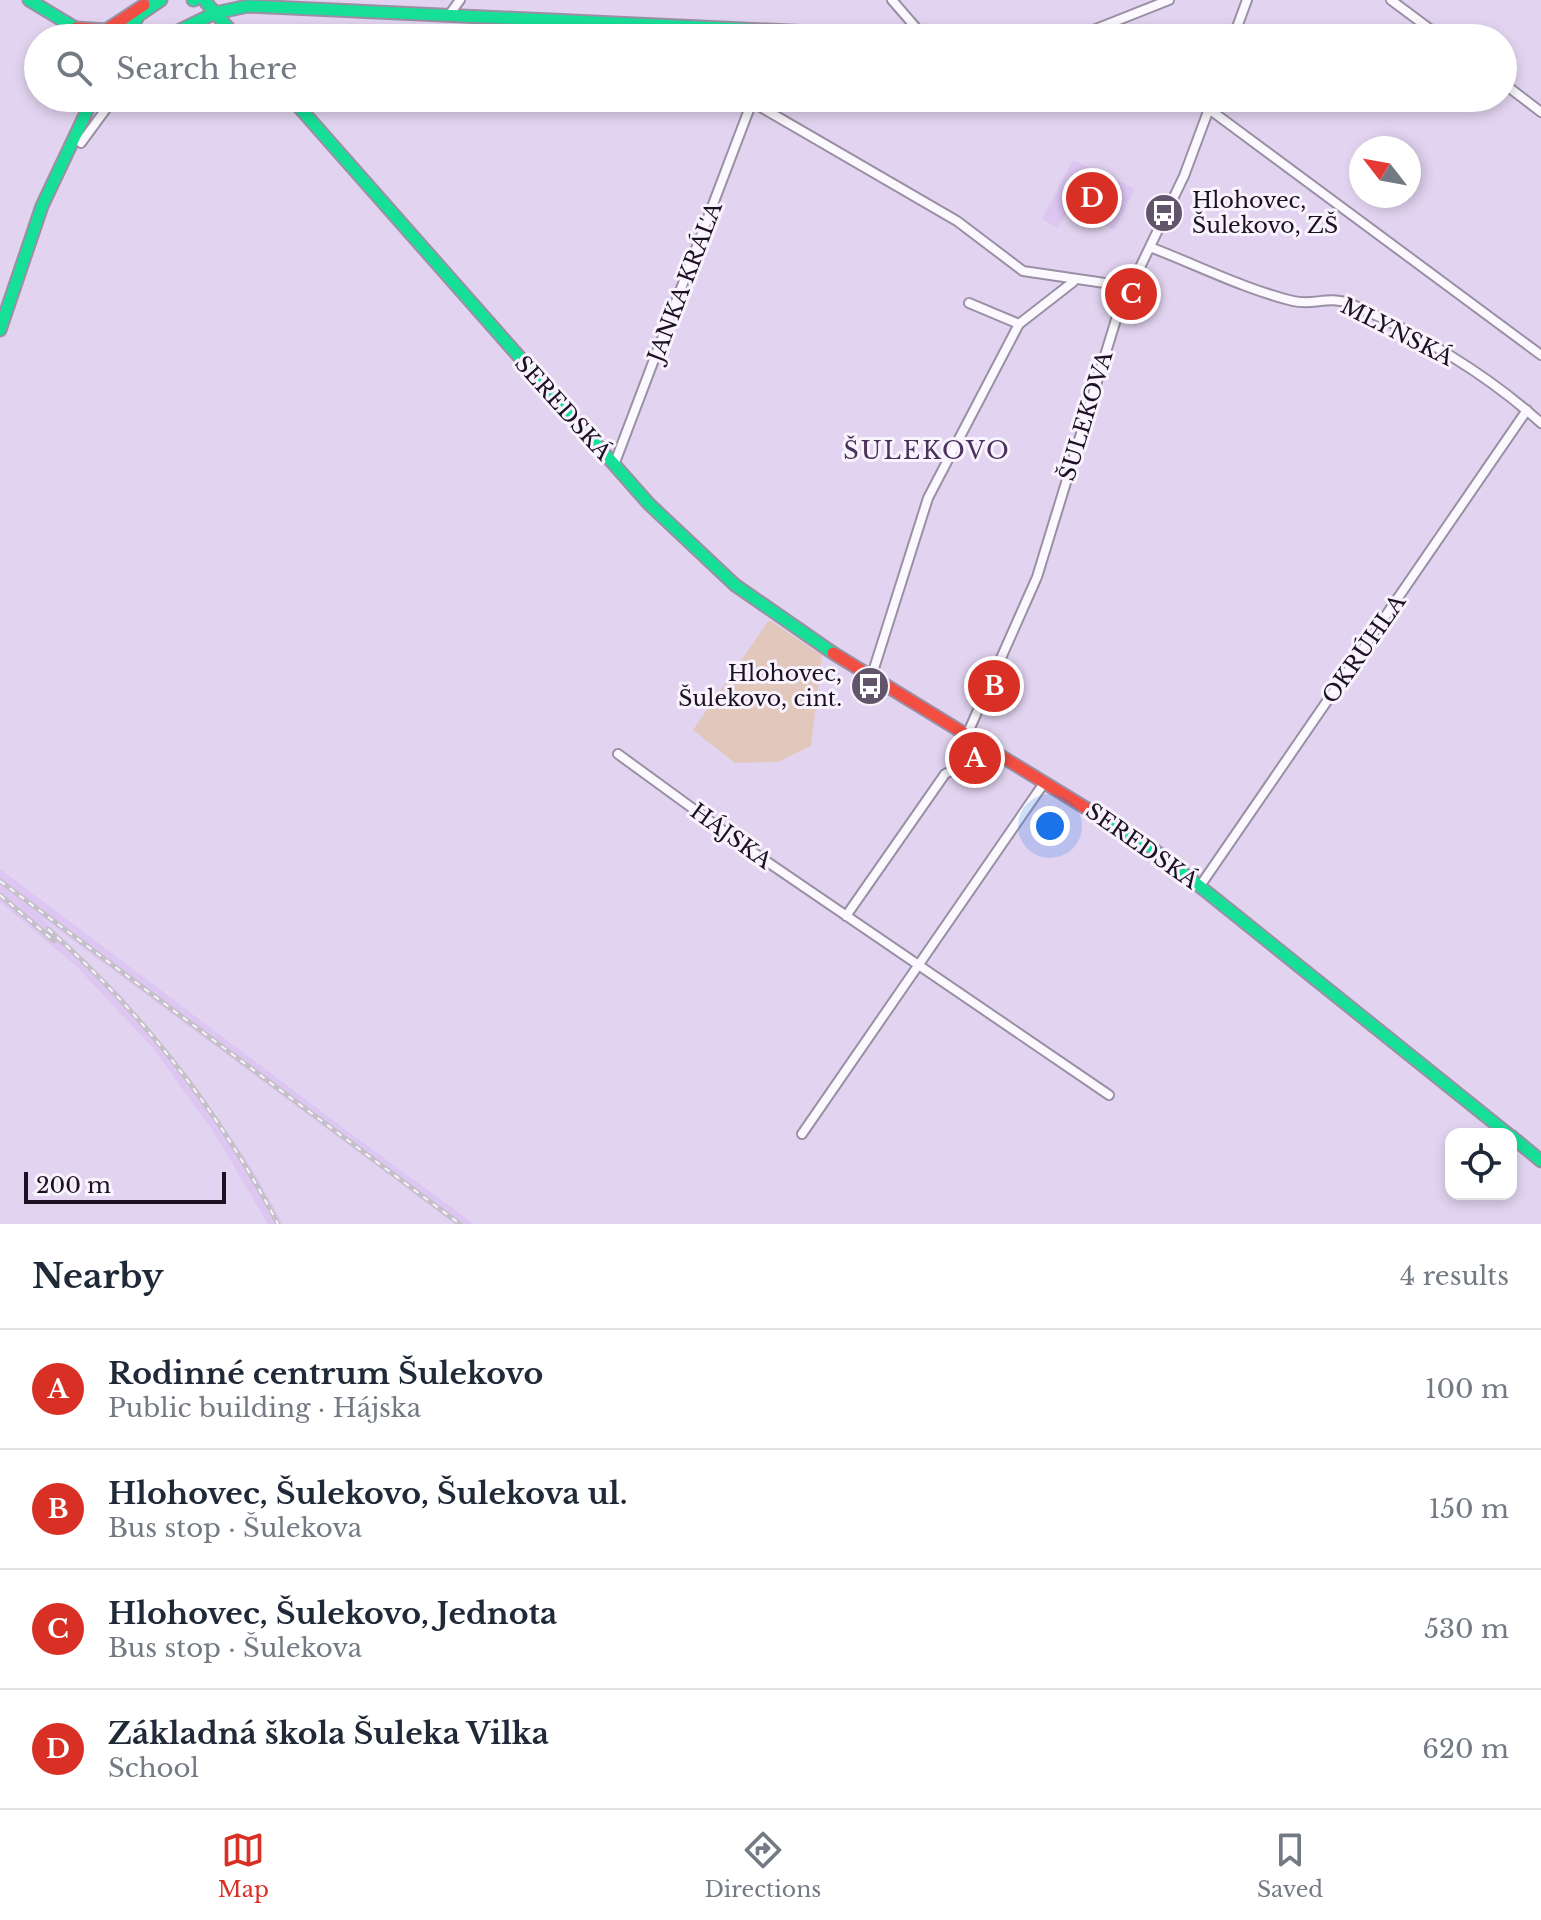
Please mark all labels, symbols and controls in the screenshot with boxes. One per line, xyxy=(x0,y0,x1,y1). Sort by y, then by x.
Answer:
search box xyxy=(24,24,1517,112)
icon: search xyxy=(52,46,96,90)
text: Search here xyxy=(116,50,297,87)
north arrow xyxy=(1349,136,1421,208)
pin: D xyxy=(1066,168,1118,228)
place label: Hlohovec, Šulekovo, ZŠ xyxy=(1192,187,1338,239)
bus stop icon: Hlohovec, Šulekovo, ZŠ xyxy=(1143,192,1185,234)
street label: JANKA KRÁĽA xyxy=(640,197,728,369)
pin: C xyxy=(1105,264,1157,324)
street label: MLYNSKÁ xyxy=(1336,291,1459,372)
street label: ŠULEKOVA xyxy=(1053,347,1119,484)
street label: SEREDSKÁ xyxy=(509,350,618,467)
district label: ŠULEKOVO xyxy=(843,435,1011,465)
street label: OKRÚHLA xyxy=(1316,588,1412,709)
pin: B xyxy=(968,656,1020,716)
place label: Hlohovec, Šulekovo, cint. xyxy=(678,660,842,712)
bus stop icon: Hlohovec, Šulekovo, cint. xyxy=(849,665,891,707)
pin: A xyxy=(949,728,1001,788)
street label: SEREDSKÁ xyxy=(1081,796,1205,895)
street label: HÁJSKA xyxy=(685,797,778,875)
your location xyxy=(1030,806,1070,846)
map controls xyxy=(1445,1128,1517,1200)
button: locate xyxy=(1445,1128,1517,1200)
scale bar xyxy=(24,1168,226,1204)
text: 200 m xyxy=(36,1172,111,1199)
text: Nearby xyxy=(32,1255,164,1297)
text: 4 results xyxy=(1400,1260,1509,1292)
text: Rodinné centrum Šulekovo xyxy=(108,1355,543,1392)
text: A xyxy=(47,1373,69,1405)
text: 100 m xyxy=(1425,1373,1509,1405)
text: Public building · Hájska xyxy=(108,1392,421,1424)
text: Hlohovec, Šulekovo, Šulekova ul. xyxy=(108,1475,627,1512)
text: B xyxy=(48,1493,68,1525)
text: 150 m xyxy=(1429,1493,1509,1525)
text: Bus stop · Šulekova xyxy=(108,1512,362,1544)
text: Hlohovec, Šulekovo, Jednota xyxy=(108,1595,557,1632)
text: C xyxy=(47,1613,69,1645)
text: 530 m xyxy=(1424,1613,1509,1645)
text: Bus stop · Šulekova xyxy=(108,1632,362,1664)
text: Základná škola Šuleka Vilka xyxy=(108,1715,549,1752)
text: D xyxy=(46,1733,70,1765)
text: 620 m xyxy=(1422,1733,1509,1765)
text: School xyxy=(108,1752,199,1784)
tab: Map xyxy=(218,1828,269,1903)
tab: Directions xyxy=(704,1828,821,1903)
tab: Saved xyxy=(1257,1828,1323,1903)

